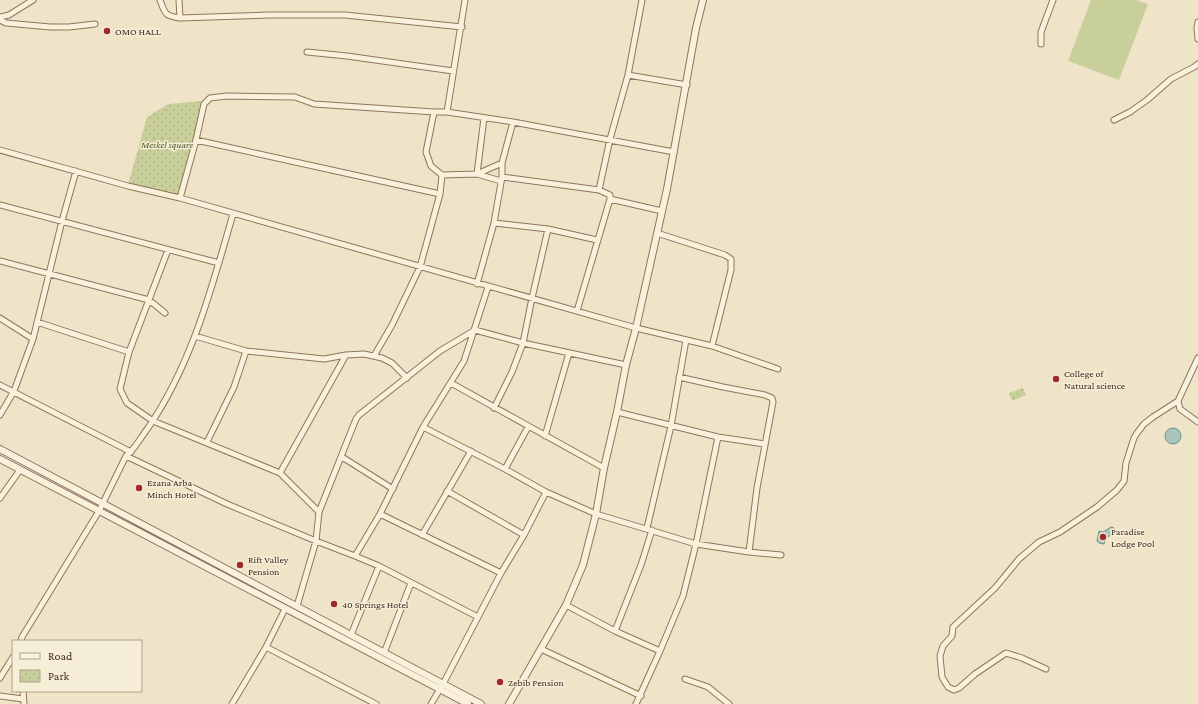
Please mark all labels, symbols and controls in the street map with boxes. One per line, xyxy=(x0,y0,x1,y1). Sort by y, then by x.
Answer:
marker: OMO HALL xyxy=(102,26,112,36)
place label: OMO HALL xyxy=(115,26,161,37)
park label: Meskel square xyxy=(140,139,193,150)
place label: College of Natural science xyxy=(1064,368,1126,391)
marker: College of Natural science xyxy=(1051,374,1061,384)
place label: Ezana Arba Minch Hotel xyxy=(147,477,197,500)
marker: Ezana Arba Minch Hotel xyxy=(134,483,144,493)
place label: Paradise Lodge Pool xyxy=(1111,526,1155,549)
marker: Paradise Lodge Pool xyxy=(1098,532,1108,542)
place label: Rift Valley Pension xyxy=(248,554,289,577)
marker: Rift Valley Pension xyxy=(235,560,245,570)
marker: 40 Springs Hotel xyxy=(329,599,339,609)
place label: 40 Springs Hotel xyxy=(342,599,409,610)
legend xyxy=(12,640,142,692)
text: Road xyxy=(48,649,73,663)
text: Park xyxy=(48,669,70,683)
marker: Zebib Pension xyxy=(495,677,505,687)
place label: Zebib Pension xyxy=(508,677,564,688)

